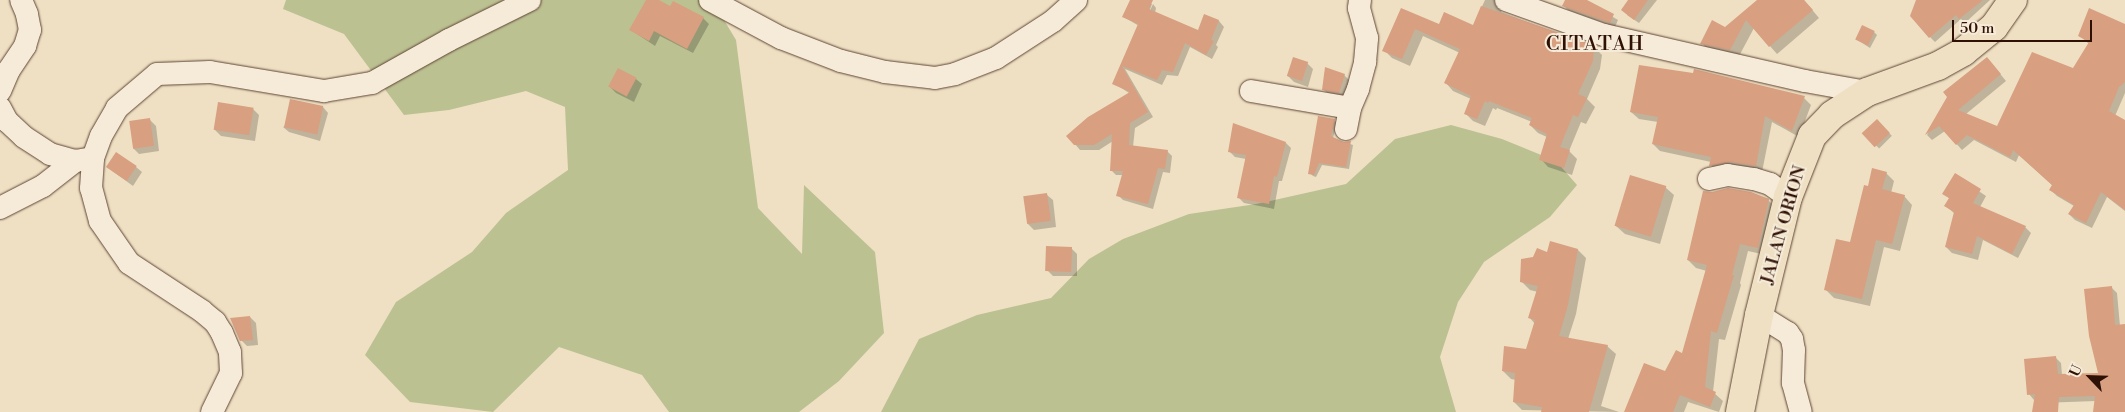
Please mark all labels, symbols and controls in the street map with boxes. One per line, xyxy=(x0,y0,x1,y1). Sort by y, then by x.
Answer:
scale bar xyxy=(1955,10,2095,42)
text: 50 m xyxy=(1960,19,1994,38)
district label: CITATAH xyxy=(1545,32,1645,56)
street label: JALAN ORION xyxy=(1757,163,1811,287)
north arrow xyxy=(2065,352,2115,402)
text: U xyxy=(2066,362,2087,380)

